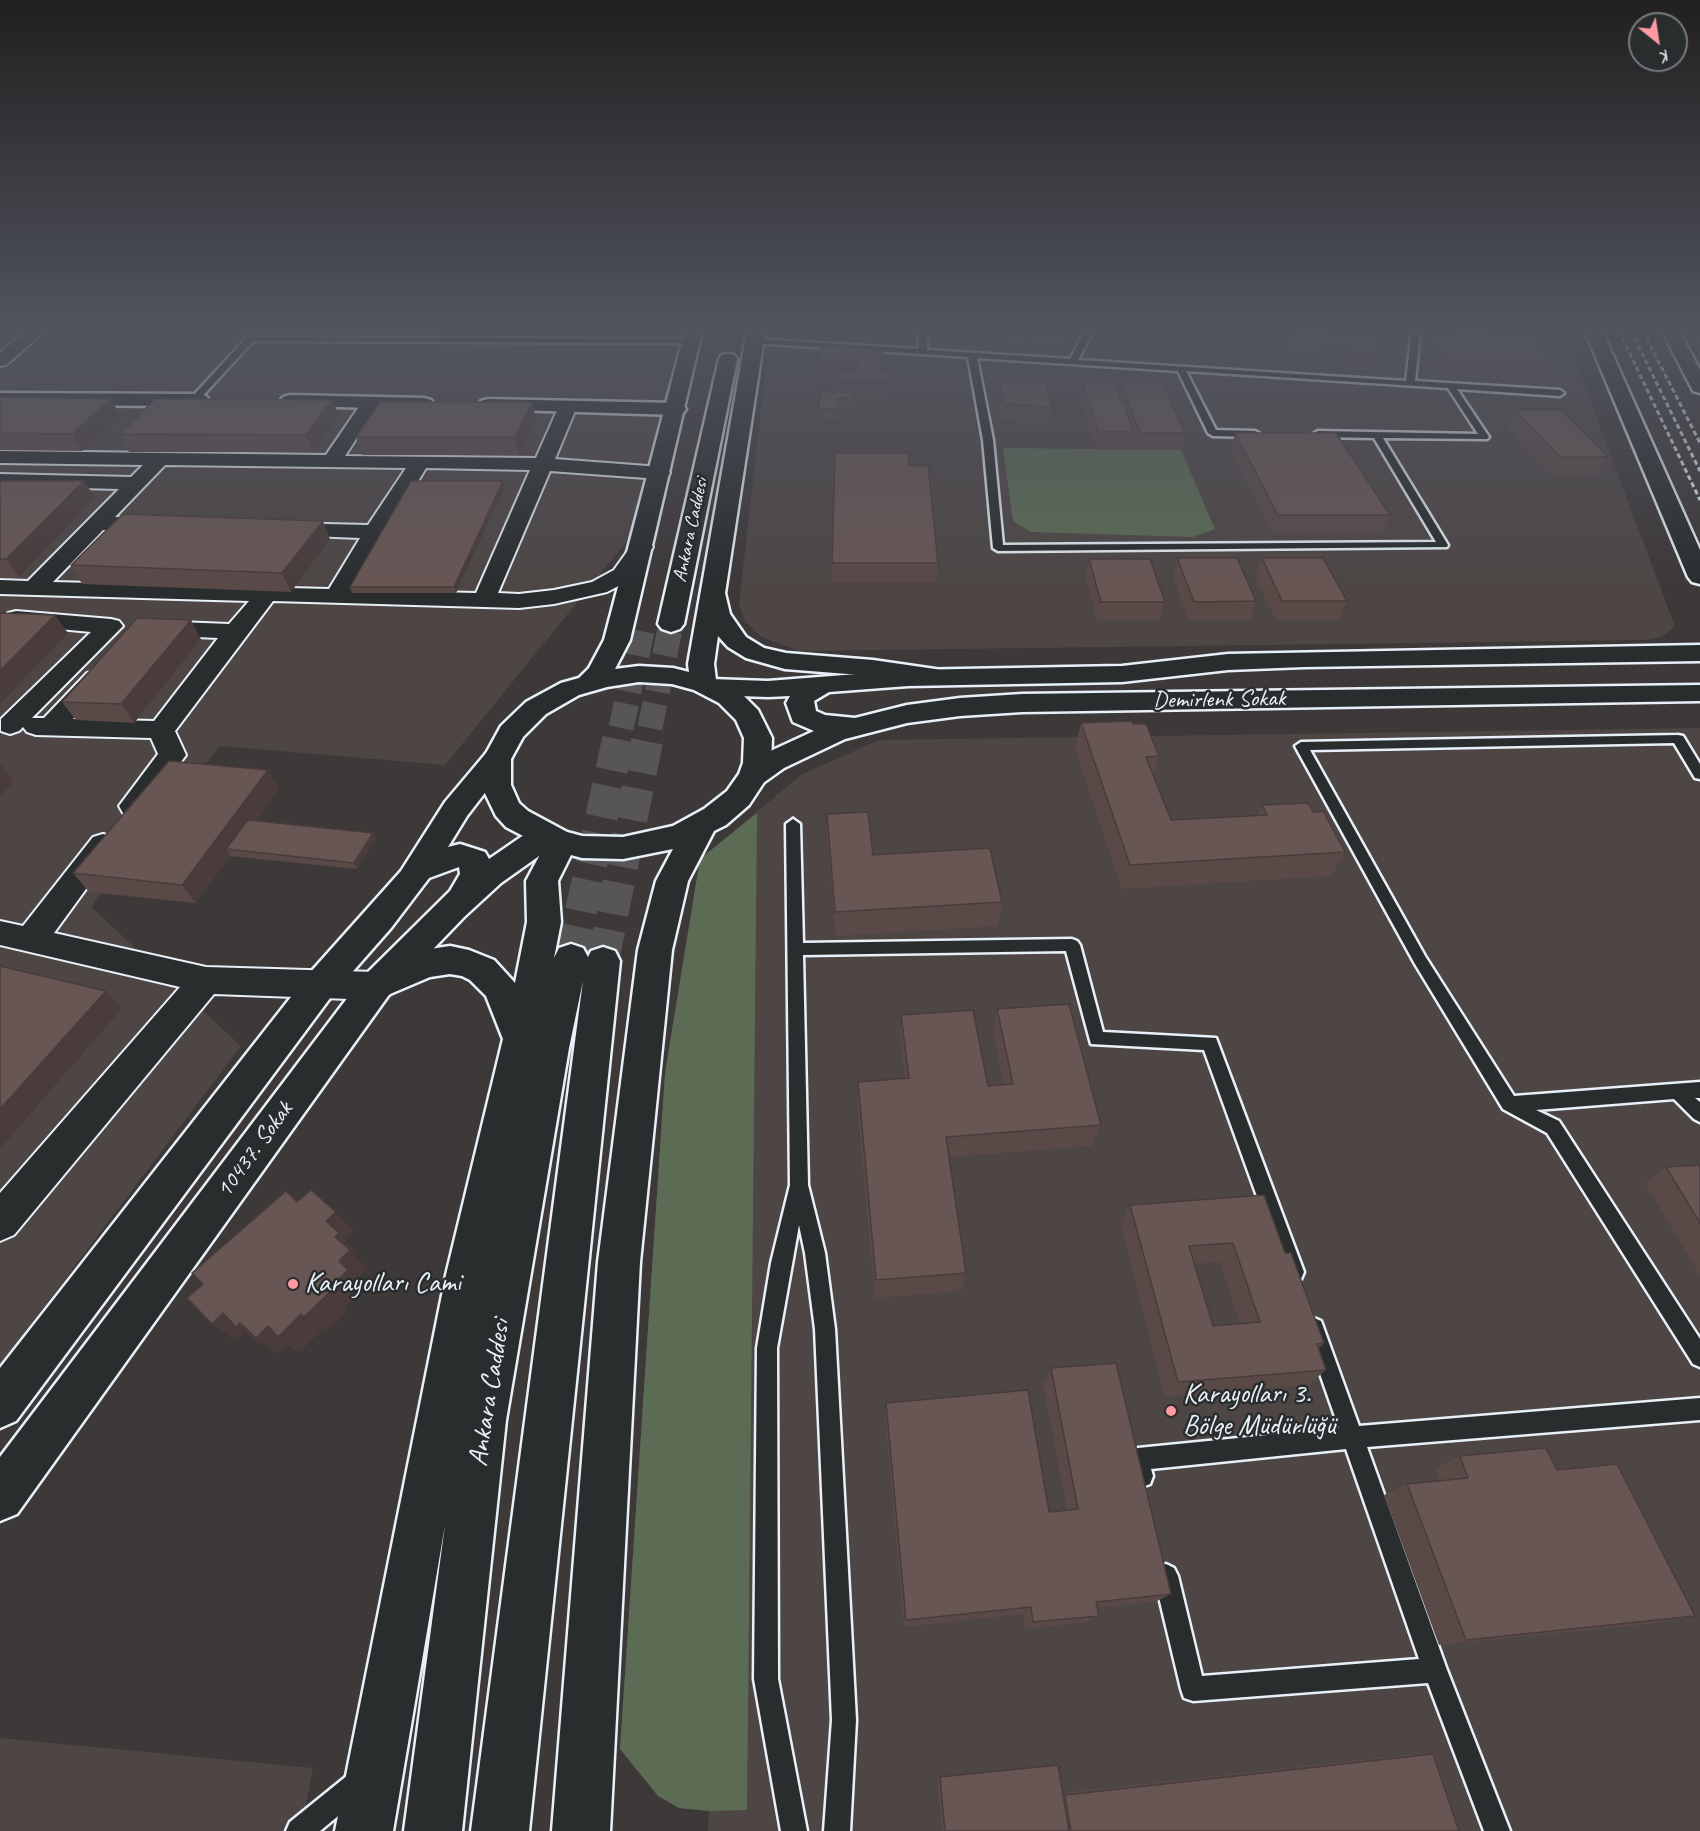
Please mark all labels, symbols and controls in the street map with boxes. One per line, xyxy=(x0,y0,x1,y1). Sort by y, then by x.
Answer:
north arrow xyxy=(1628,12,1688,72)
text: K xyxy=(1657,45,1675,67)
street label: Ankara Caddesi xyxy=(668,476,714,584)
street label: Demirlenk Sokak xyxy=(1152,684,1286,716)
street label: 10437. Sokak xyxy=(211,1096,299,1204)
place label: Karayolları Cami xyxy=(305,1267,461,1301)
marker: Karayolları Cami xyxy=(286,1277,300,1291)
street label: Ankara Caddesi xyxy=(462,1317,518,1469)
place label: Karayolları 3. Bölge Müdürlüğü xyxy=(1183,1378,1335,1444)
marker: Karayolları 3. Bölge Müdürlüğü xyxy=(1164,1404,1178,1418)

